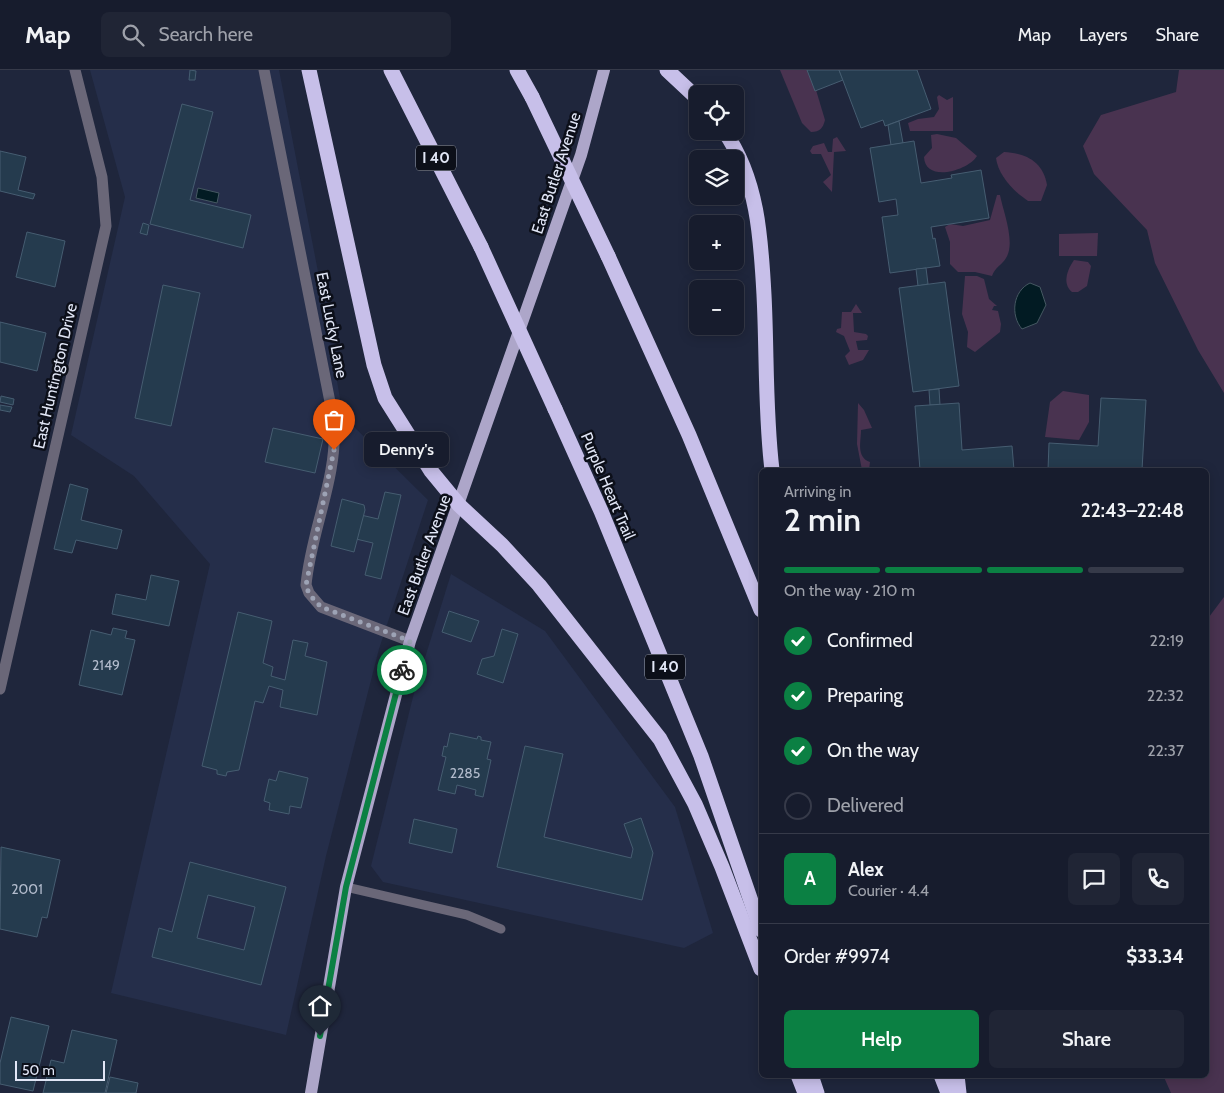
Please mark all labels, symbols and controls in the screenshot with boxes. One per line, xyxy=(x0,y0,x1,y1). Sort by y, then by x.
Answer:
search box xyxy=(101,12,451,57)
text: Map xyxy=(25,20,71,49)
icon: search xyxy=(119,21,147,49)
text: Search here xyxy=(159,23,253,46)
text: Map xyxy=(1018,24,1051,46)
text: Layers xyxy=(1079,24,1128,46)
text: Share xyxy=(1156,24,1199,46)
map controls xyxy=(689,85,744,335)
button: locate xyxy=(689,85,744,140)
street label: East Butler Avenue xyxy=(527,110,585,236)
road number: I 40 xyxy=(416,146,456,170)
button: layers xyxy=(689,150,744,205)
button: + xyxy=(689,215,744,270)
street label: East Lucky Lane xyxy=(312,270,352,380)
button: − xyxy=(689,280,744,335)
street label: East Huntington Drive xyxy=(29,301,81,451)
pin xyxy=(313,399,355,450)
icon: bag xyxy=(320,406,348,434)
street label: Purple Heart Trail xyxy=(577,429,639,543)
callout: Denny's xyxy=(364,432,449,468)
text: Denny's xyxy=(379,440,434,459)
text: Arriving in xyxy=(784,482,851,501)
street label: East Butler Avenue xyxy=(393,492,455,618)
text: 22:43–22:48 xyxy=(1081,499,1184,522)
text: 2 min xyxy=(784,500,861,539)
text: On the way · 210 m xyxy=(784,581,915,600)
icon: check xyxy=(784,627,812,655)
text: Confirmed xyxy=(827,629,913,652)
text: 22:19 xyxy=(1150,631,1184,650)
courier xyxy=(377,645,427,695)
road number: I 40 xyxy=(645,654,685,680)
house number: 2149 xyxy=(92,656,120,674)
icon: bike xyxy=(388,656,416,684)
icon: check xyxy=(784,682,812,710)
text: Preparing xyxy=(827,684,903,707)
text: 22:32 xyxy=(1147,686,1184,705)
icon: check xyxy=(784,737,812,765)
text: On the way xyxy=(827,739,919,762)
text: 22:37 xyxy=(1147,741,1184,760)
house number: 2285 xyxy=(450,764,480,782)
text: Delivered xyxy=(827,794,904,817)
button: chat xyxy=(1068,853,1120,905)
button: phone xyxy=(1132,853,1184,905)
text: Alex xyxy=(848,858,884,881)
text: A xyxy=(804,867,816,890)
house number: 2001 xyxy=(11,880,43,898)
text: Courier · 4.4 xyxy=(848,881,929,900)
text: Order #9974 xyxy=(784,945,890,968)
text: $33.34 xyxy=(1126,945,1184,968)
pin xyxy=(299,985,341,1036)
icon: home xyxy=(306,992,334,1020)
button: Help xyxy=(784,1010,979,1068)
button: Share xyxy=(989,1010,1184,1068)
scale bar xyxy=(15,1058,105,1081)
text: 50 m xyxy=(22,1061,55,1079)

